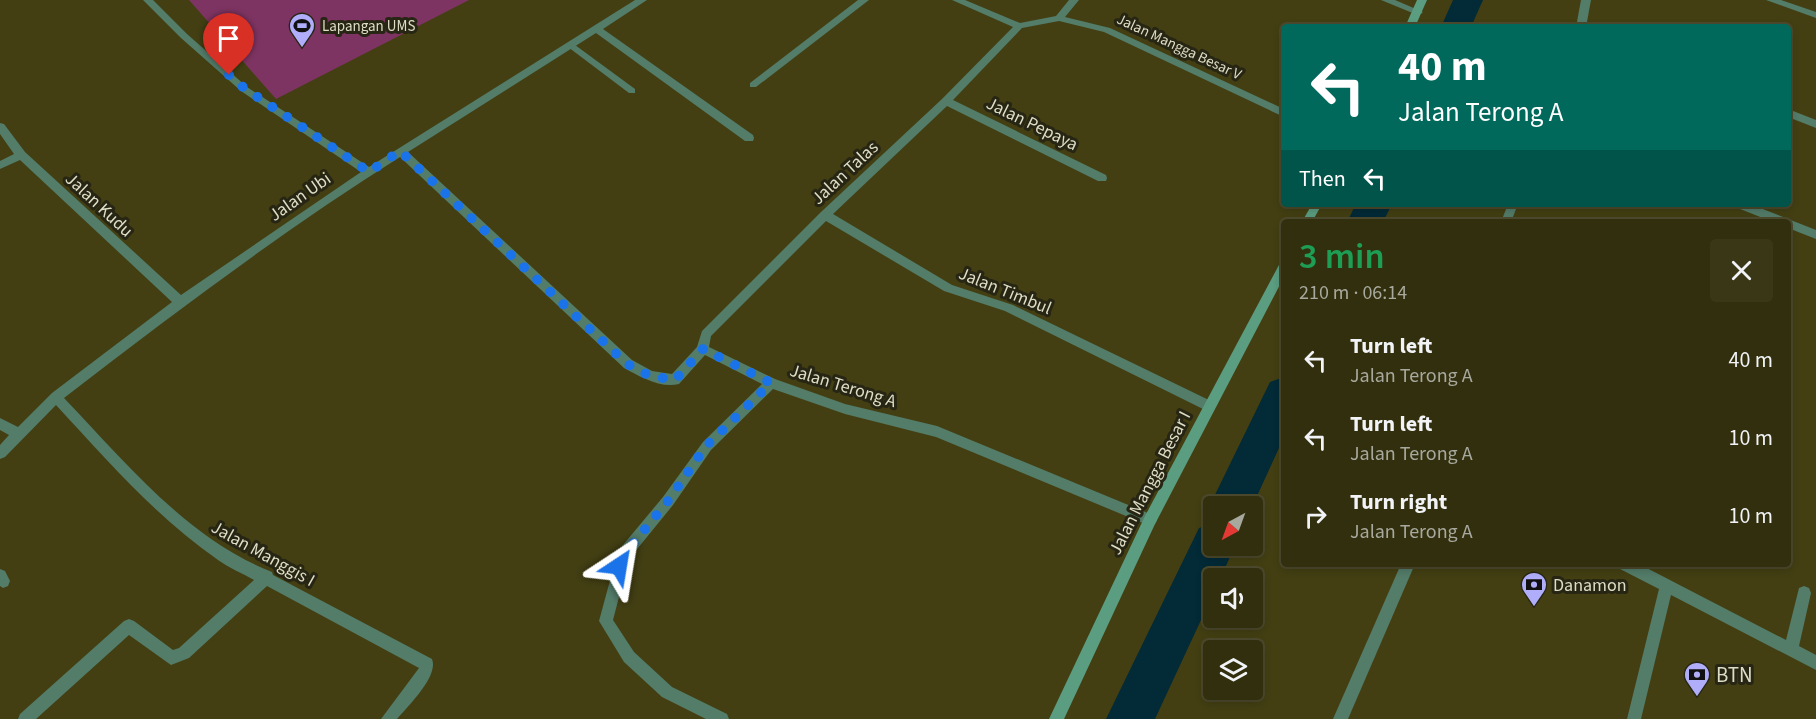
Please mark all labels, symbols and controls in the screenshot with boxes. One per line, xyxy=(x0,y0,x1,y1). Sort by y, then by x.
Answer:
street label: Jalan Mangga Besar V xyxy=(1113,9,1245,85)
sports icon: Lapangan UMS xyxy=(287,11,317,49)
pin xyxy=(203,13,254,75)
place label: Lapangan UMS xyxy=(322,16,415,37)
icon: arrive xyxy=(212,22,245,55)
text: 40 m xyxy=(1398,37,1487,97)
icon: left xyxy=(1299,48,1377,126)
street label: Jalan Pepaya xyxy=(982,91,1082,157)
text: Jalan Terong A xyxy=(1398,93,1563,132)
street label: Jalan Talas xyxy=(806,135,884,211)
icon: left xyxy=(1358,162,1391,195)
text: Then xyxy=(1299,163,1346,195)
street label: Jalan Ubi xyxy=(264,166,336,228)
street label: Jalan Kudu xyxy=(60,167,138,243)
text: 3 min xyxy=(1299,231,1385,282)
button: close xyxy=(1710,239,1773,302)
street label: Jalan Timbul xyxy=(955,261,1055,321)
text: 210 m · 06:14 xyxy=(1299,279,1407,307)
text: Turn left xyxy=(1350,330,1432,362)
icon: left xyxy=(1299,344,1332,377)
text: 40 m xyxy=(1728,344,1773,376)
street label: Jalan Terong A xyxy=(787,358,900,414)
text: Jalan Terong A xyxy=(1350,362,1473,390)
street label: Jalan Mangga Besar I xyxy=(1103,407,1197,559)
text: Turn left xyxy=(1350,408,1432,440)
icon: left xyxy=(1299,422,1332,455)
text: 10 m xyxy=(1728,422,1773,454)
text: Jalan Terong A xyxy=(1350,440,1473,468)
text: Turn right xyxy=(1350,486,1447,518)
north arrow xyxy=(1203,496,1263,556)
map controls xyxy=(1203,496,1263,700)
icon: right xyxy=(1299,500,1332,533)
text: 10 m xyxy=(1728,500,1773,532)
street label: Jalan Manggis I xyxy=(207,515,319,593)
text: Jalan Terong A xyxy=(1350,518,1473,546)
position arrow xyxy=(587,534,651,598)
button: sound xyxy=(1203,568,1263,628)
bank icon: Danamon xyxy=(1519,570,1549,608)
place label: Danamon xyxy=(1553,573,1627,598)
button: layers xyxy=(1203,640,1263,700)
bank icon: BTN xyxy=(1682,660,1712,698)
place label: BTN xyxy=(1716,660,1753,690)

